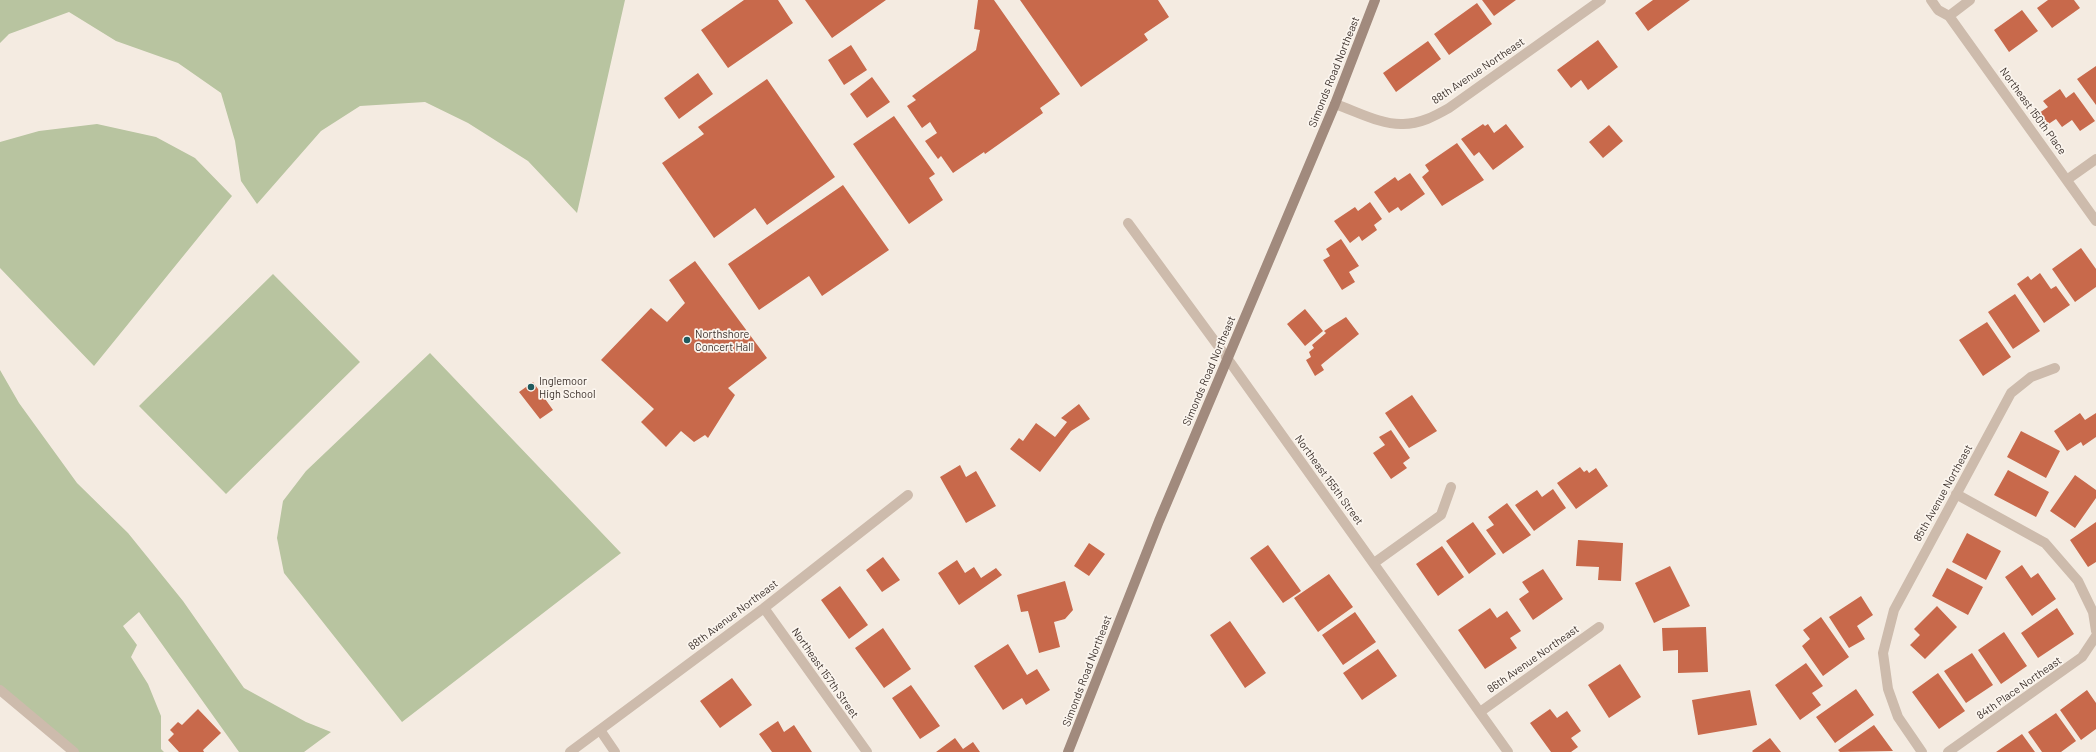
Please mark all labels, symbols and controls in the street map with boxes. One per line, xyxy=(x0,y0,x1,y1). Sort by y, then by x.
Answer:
street label: Simonds Road Northeast xyxy=(1306,15,1362,129)
street label: 88th Avenue Northeast xyxy=(1429,35,1527,107)
street label: Northeast 150th Place xyxy=(1997,65,2069,157)
street label: Simonds Road Northeast xyxy=(1180,314,1238,428)
place label: Northshore Concert Hall xyxy=(695,327,753,353)
marker: Northshore Concert Hall xyxy=(682,335,692,345)
place label: Inglemoor High School xyxy=(539,374,596,400)
marker: Inglemoor High School xyxy=(526,382,536,392)
street label: Northeast 155th Street xyxy=(1292,433,1366,527)
street label: 85th Avenue Northeast xyxy=(1911,442,1975,544)
street label: 88th Avenue Northeast xyxy=(686,577,780,653)
street label: Simonds Road Northeast xyxy=(1060,613,1114,729)
street label: 86th Avenue Northeast xyxy=(1485,622,1581,696)
street label: Northeast 157th Street xyxy=(789,625,861,721)
street label: 84th Place Northeast xyxy=(1974,654,2064,722)

